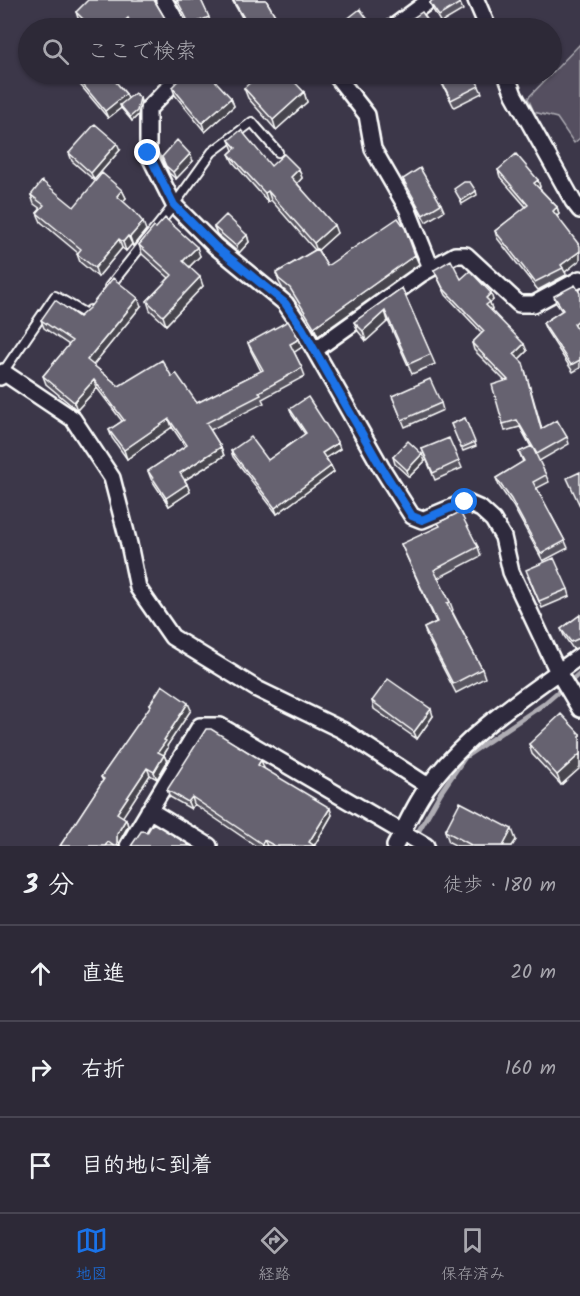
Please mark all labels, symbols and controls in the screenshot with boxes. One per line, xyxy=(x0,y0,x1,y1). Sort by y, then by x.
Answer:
search box xyxy=(18,18,562,84)
icon: search xyxy=(39,35,72,68)
text: ここで検索 xyxy=(87,35,197,70)
route end xyxy=(134,139,160,165)
route start xyxy=(451,488,477,514)
text: 3 分 xyxy=(24,865,74,907)
text: 徒歩 · 180 m xyxy=(443,870,556,902)
icon: ahead xyxy=(24,957,57,990)
text: 直進 xyxy=(81,957,125,992)
text: 20 m xyxy=(510,957,556,989)
icon: right xyxy=(24,1053,57,1086)
text: 右折 xyxy=(81,1053,125,1088)
text: 160 m xyxy=(505,1053,556,1085)
icon: arrive xyxy=(24,1149,57,1182)
text: 目的地に到着 xyxy=(81,1149,213,1184)
tab: 地図 xyxy=(75,1224,108,1287)
tab: 経路 xyxy=(258,1224,291,1287)
tab: 保存済み xyxy=(441,1224,505,1287)

